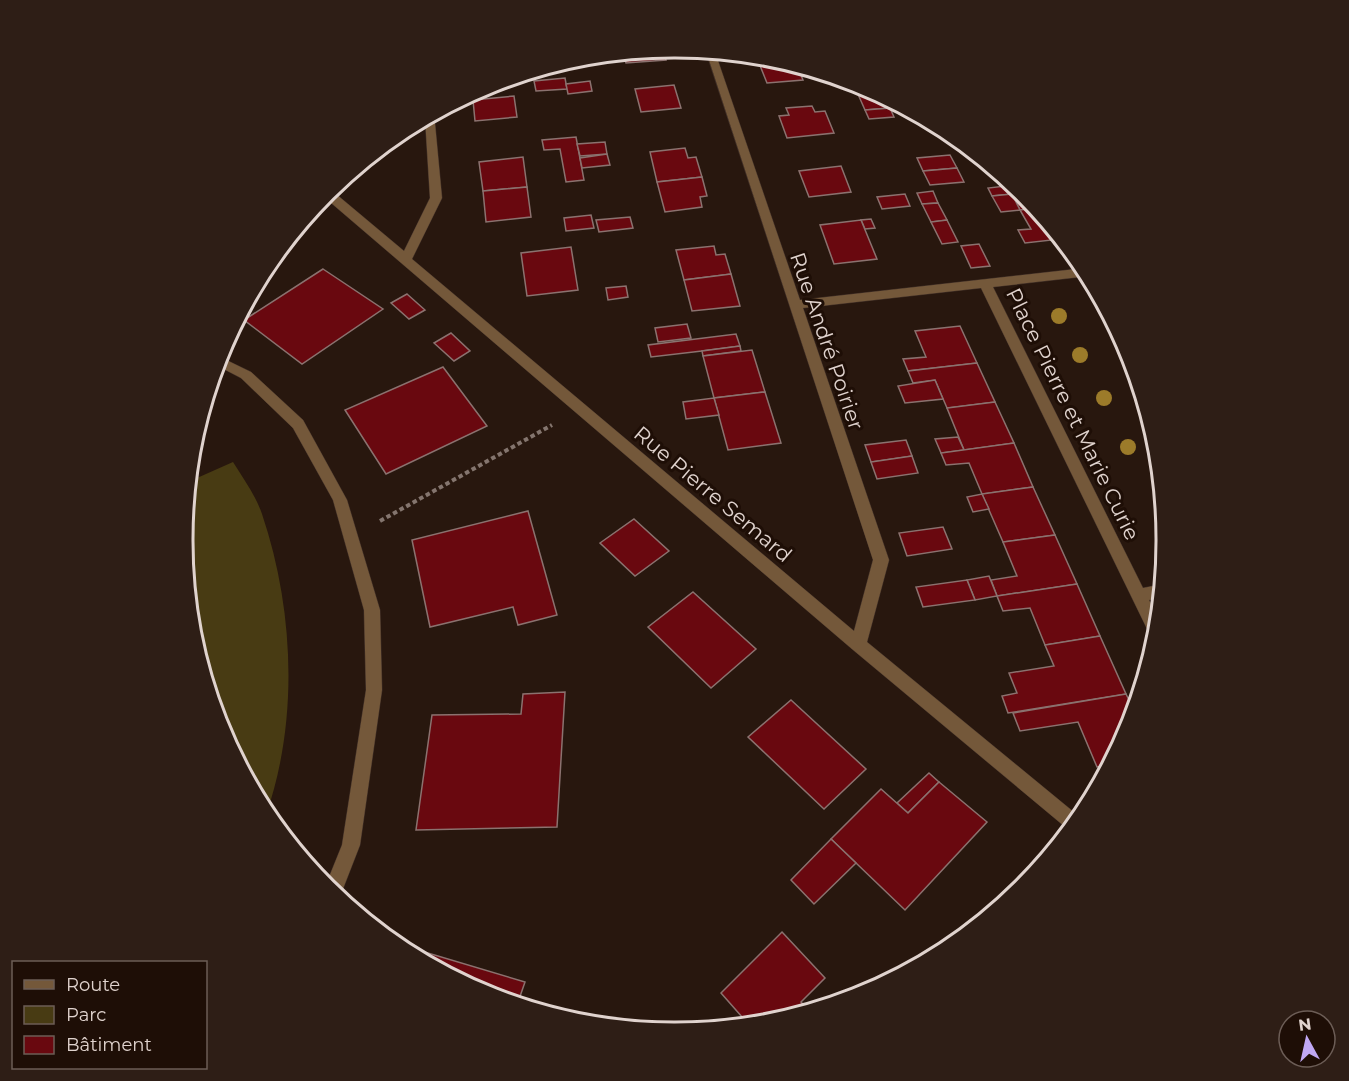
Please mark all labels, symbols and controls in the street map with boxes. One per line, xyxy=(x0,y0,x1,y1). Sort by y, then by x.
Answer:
street label: Rue André Poirier xyxy=(785,249,869,433)
street label: Place Pierre et Marie Curie xyxy=(1001,284,1145,544)
street label: Rue Pierre Semard xyxy=(629,421,797,567)
legend xyxy=(12,961,207,1069)
text: Route xyxy=(66,974,120,996)
text: Parc xyxy=(66,1004,106,1026)
north arrow xyxy=(1277,1009,1337,1069)
text: N xyxy=(1297,1014,1313,1035)
text: Bâtiment xyxy=(66,1034,152,1056)

